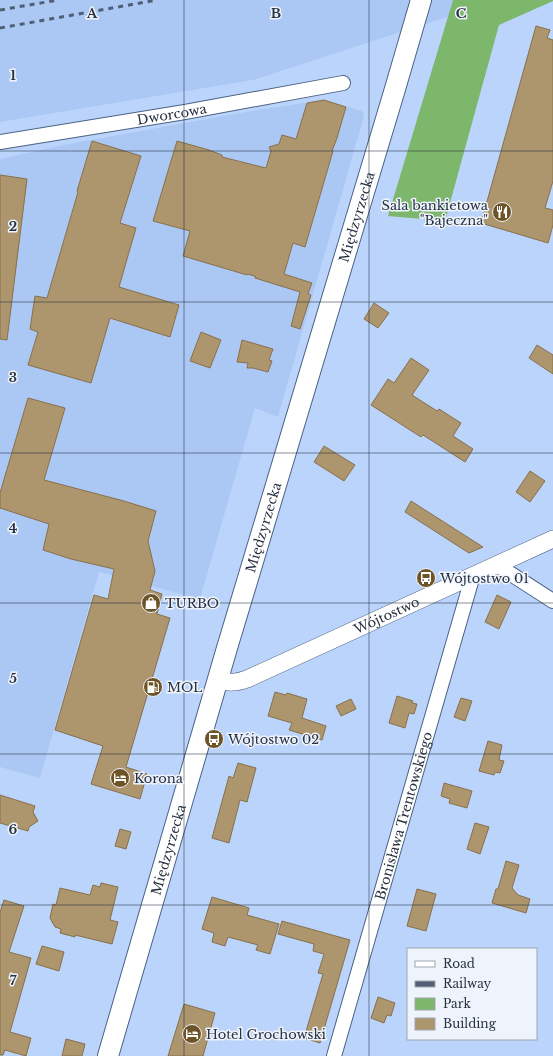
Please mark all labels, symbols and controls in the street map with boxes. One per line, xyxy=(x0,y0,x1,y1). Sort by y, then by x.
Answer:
text: A xyxy=(86,5,98,22)
text: B xyxy=(271,5,281,22)
text: C xyxy=(456,5,467,22)
text: 1 xyxy=(10,67,16,84)
street label: Dworcowa xyxy=(136,100,209,128)
street label: Międzyrzecka xyxy=(335,169,378,264)
place label: Sala bankietowa "Bajeczna" xyxy=(382,197,489,229)
restaurant icon: Sala bankietowa "Bajeczna" xyxy=(491,201,513,223)
text: 2 xyxy=(9,218,17,235)
text: 3 xyxy=(9,369,17,386)
street label: Międzyrzecka xyxy=(242,479,285,575)
text: 4 xyxy=(9,520,18,537)
bus stop icon: Wójtostwo 01 xyxy=(415,567,437,589)
place label: Wójtostwo 01 xyxy=(439,570,529,587)
shop icon: TURBO xyxy=(140,592,162,614)
street label: Wójtostwo xyxy=(350,593,422,638)
place label: TURBO xyxy=(165,595,219,612)
text: 5 xyxy=(9,670,17,687)
fuel station icon: MOL xyxy=(142,676,164,698)
place label: MOL xyxy=(167,679,203,696)
bus stop icon: Wójtostwo 02 xyxy=(203,728,225,750)
street label: Bronisława Trentowskiego xyxy=(371,730,436,902)
place label: Wójtostwo 02 xyxy=(227,731,319,748)
hotel icon: Korona xyxy=(109,767,131,789)
place label: Korona xyxy=(134,770,184,787)
street label: Międzyrzecka xyxy=(147,802,190,897)
text: 6 xyxy=(9,821,18,838)
legend xyxy=(407,948,537,1040)
text: Road xyxy=(443,956,475,971)
text: 7 xyxy=(10,972,17,989)
text: Railway xyxy=(443,976,492,991)
text: Park xyxy=(443,996,471,1011)
text: Building xyxy=(443,1016,497,1031)
hotel icon: Hotel Grochowski xyxy=(181,1023,203,1045)
place label: Hotel Grochowski xyxy=(206,1026,326,1043)

